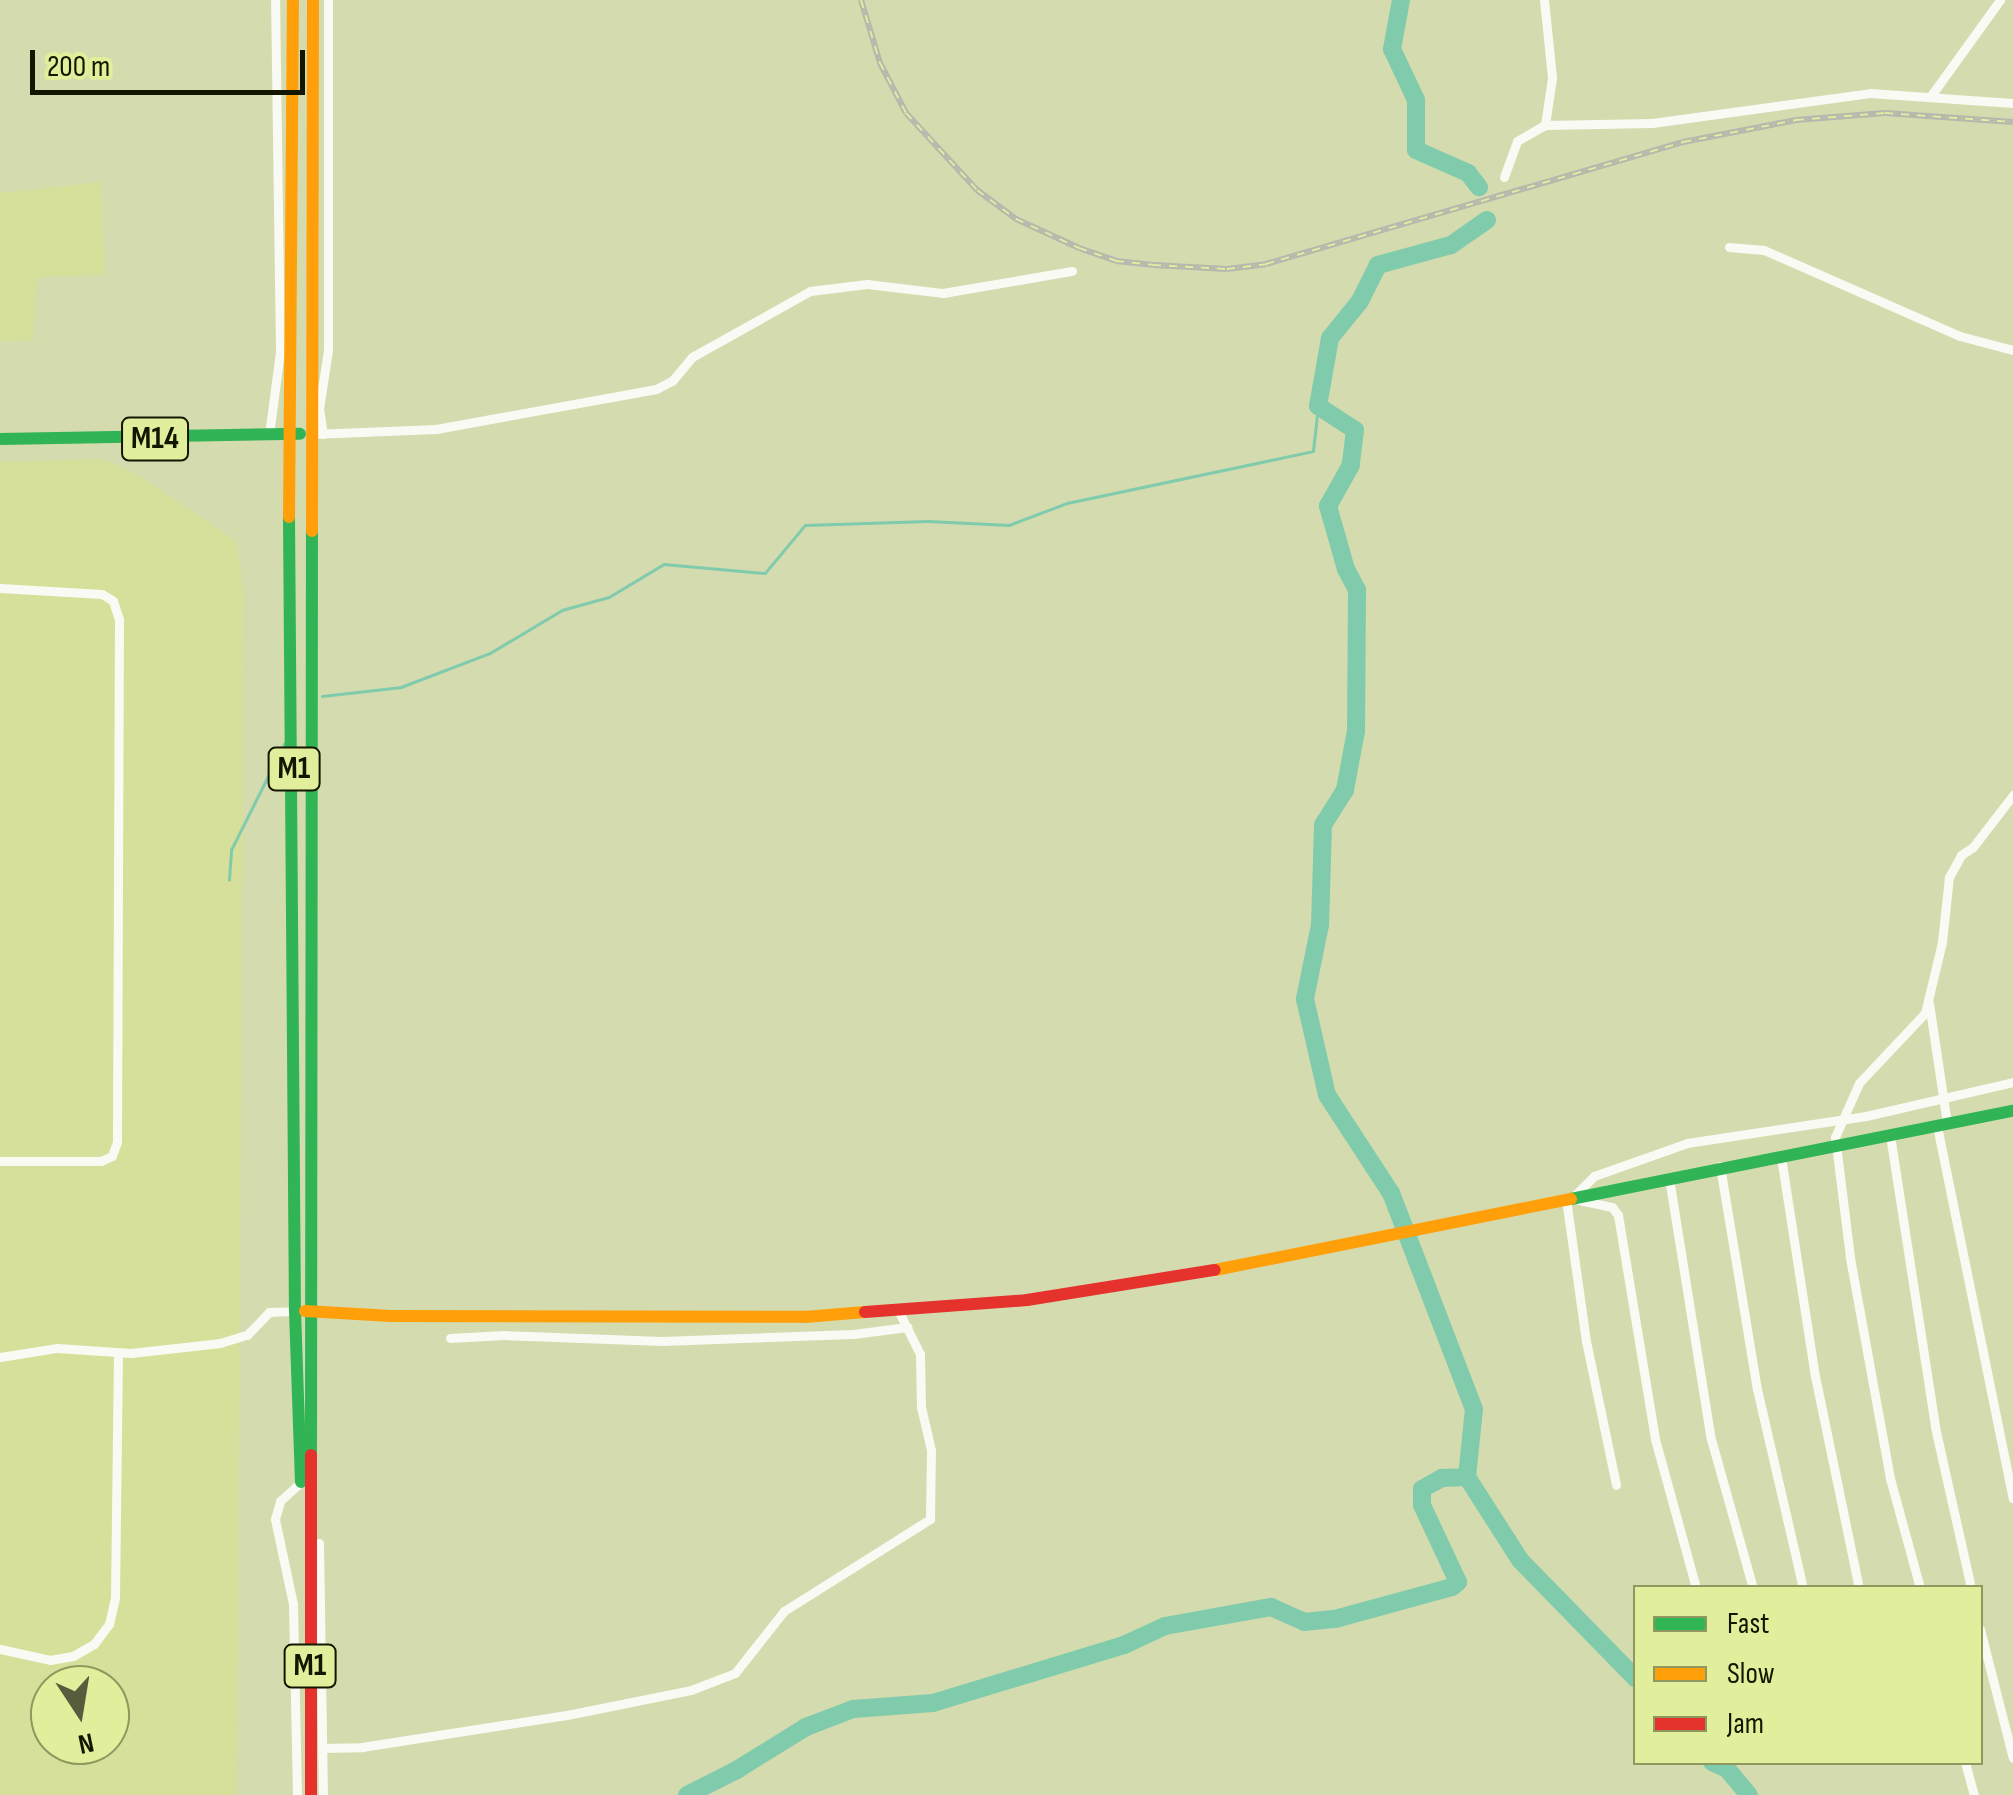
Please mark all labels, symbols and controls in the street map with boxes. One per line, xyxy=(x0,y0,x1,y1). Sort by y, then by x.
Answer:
scale bar xyxy=(35,30,310,92)
text: 200 m xyxy=(47,49,110,85)
road number: M14 xyxy=(120,412,190,466)
road number: M1 xyxy=(266,742,322,796)
legend xyxy=(1633,1585,1983,1765)
text: Fast xyxy=(1727,1606,1769,1642)
road number: M1 xyxy=(282,1639,338,1693)
text: Slow xyxy=(1727,1656,1775,1692)
north arrow xyxy=(30,1665,130,1765)
text: Jam xyxy=(1727,1706,1764,1742)
text: N xyxy=(75,1725,97,1761)

